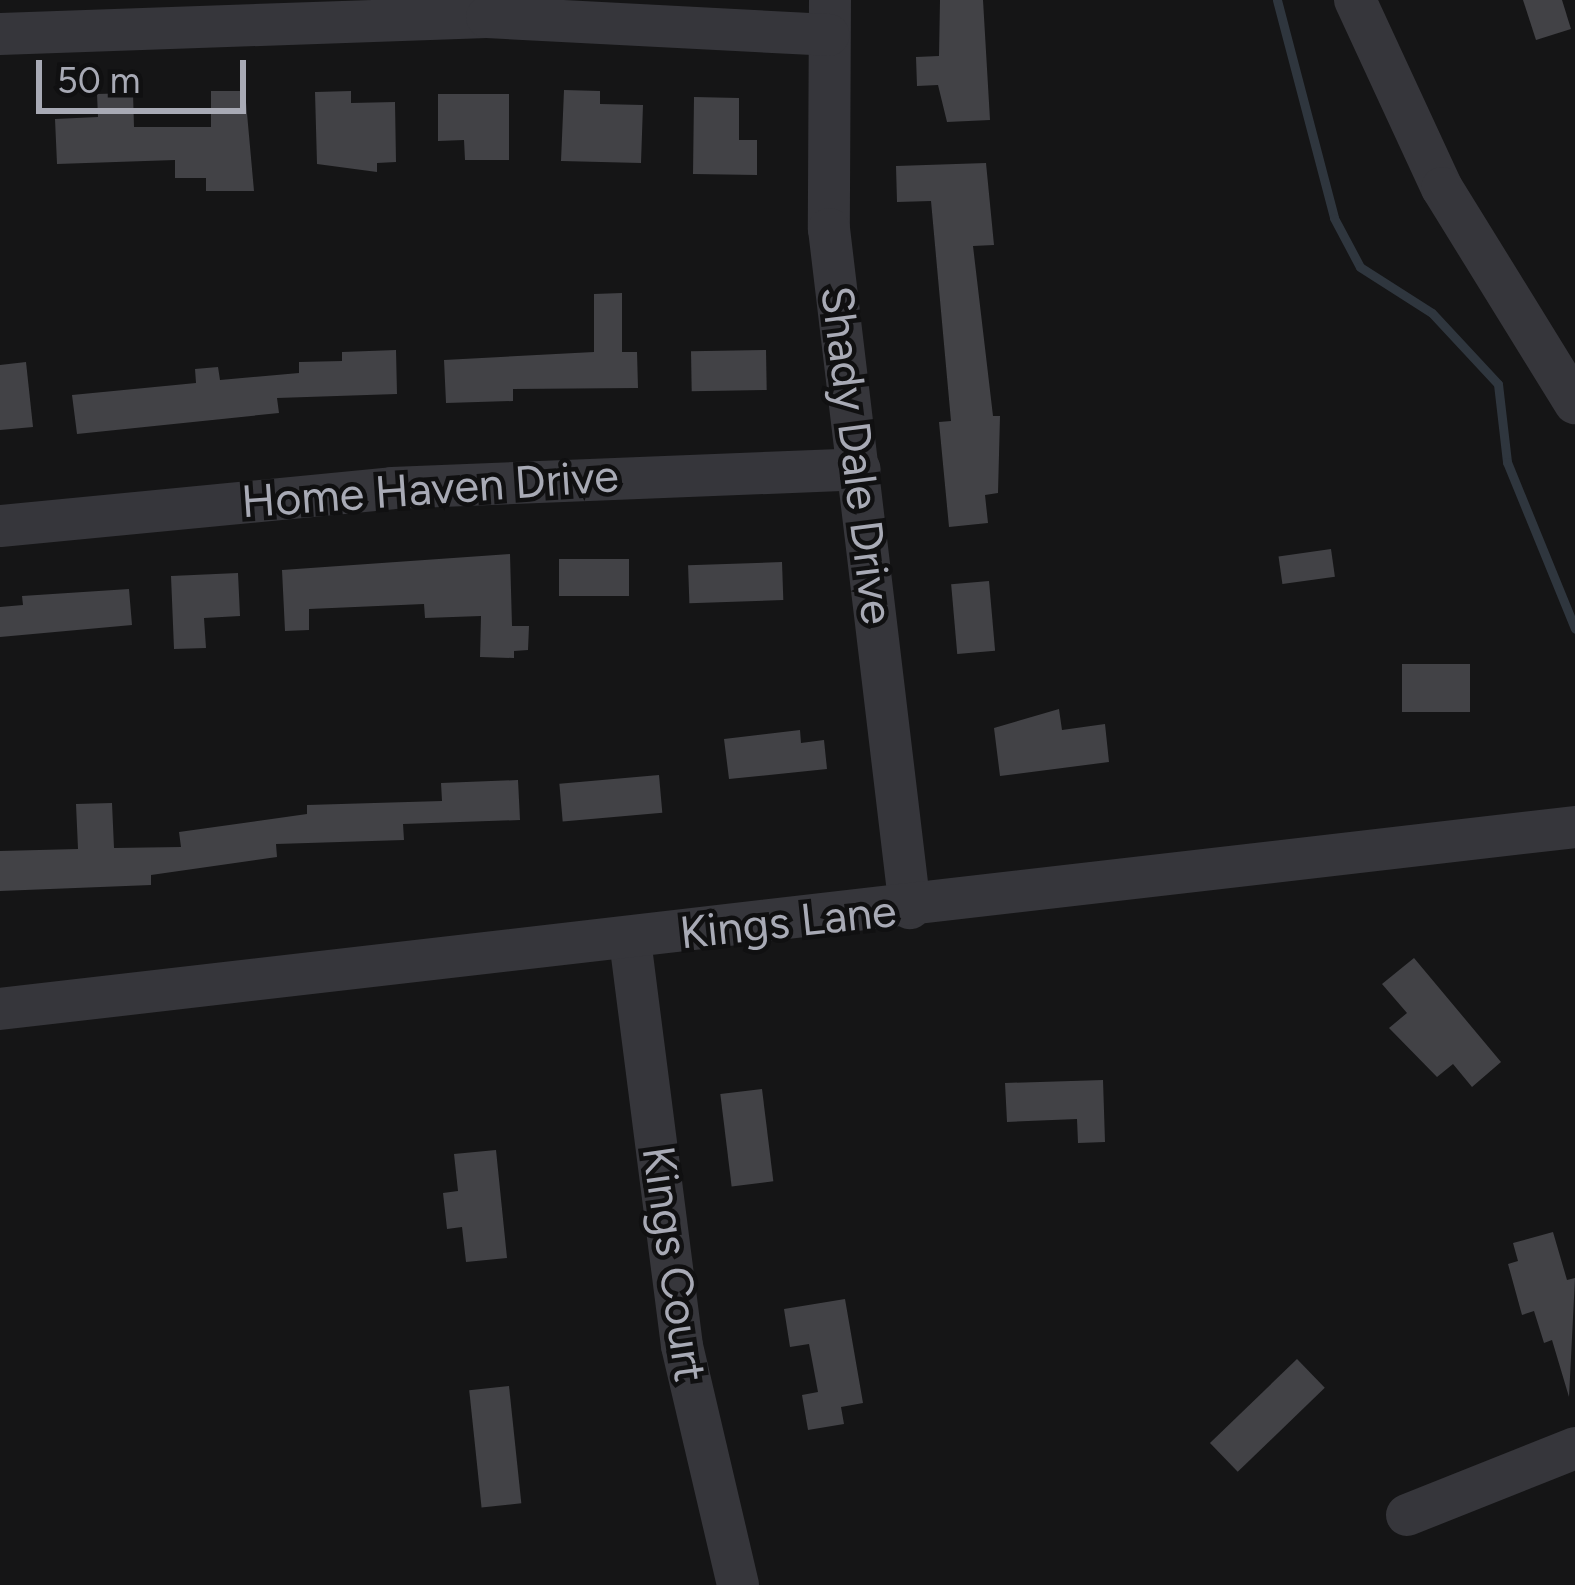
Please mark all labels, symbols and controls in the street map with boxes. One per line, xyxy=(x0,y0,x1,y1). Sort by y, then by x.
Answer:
scale bar xyxy=(42,36,252,110)
text: 50 m xyxy=(57,59,140,102)
street label: Shady Dale Drive xyxy=(809,283,905,627)
street label: Home Haven Drive xyxy=(240,449,620,529)
street label: Kings Lane xyxy=(677,884,899,960)
street label: Kings Court xyxy=(631,1143,717,1385)

